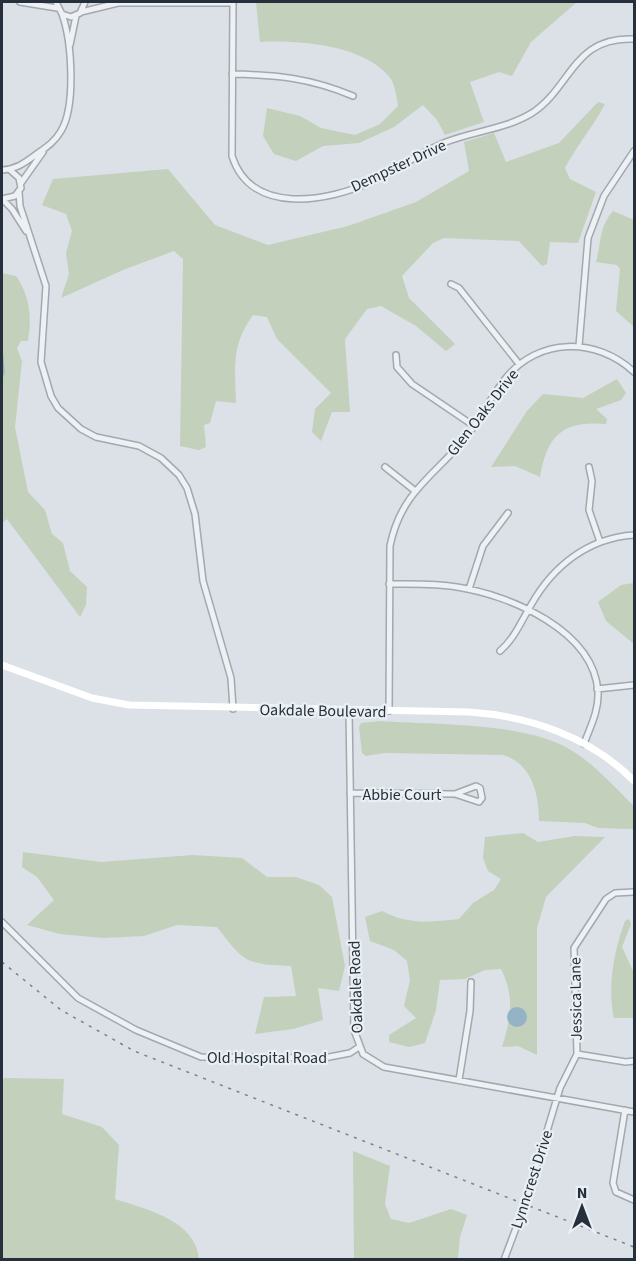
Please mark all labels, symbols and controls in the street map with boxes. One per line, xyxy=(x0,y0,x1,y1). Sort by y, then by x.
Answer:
street label: Dempster Drive xyxy=(347,134,450,198)
street label: Glen Oaks Drive xyxy=(442,364,524,461)
street label: Oakdale Boulevard xyxy=(259,699,387,723)
street label: Abbie Court xyxy=(363,784,442,806)
street label: Oakdale Road xyxy=(343,940,369,1034)
street label: Jessica Lane xyxy=(564,957,588,1041)
street label: Old Hospital Road xyxy=(207,1047,327,1069)
street label: Lynncrest Drive xyxy=(506,1127,558,1231)
north arrow xyxy=(552,1177,612,1237)
text: N xyxy=(577,1182,587,1204)

